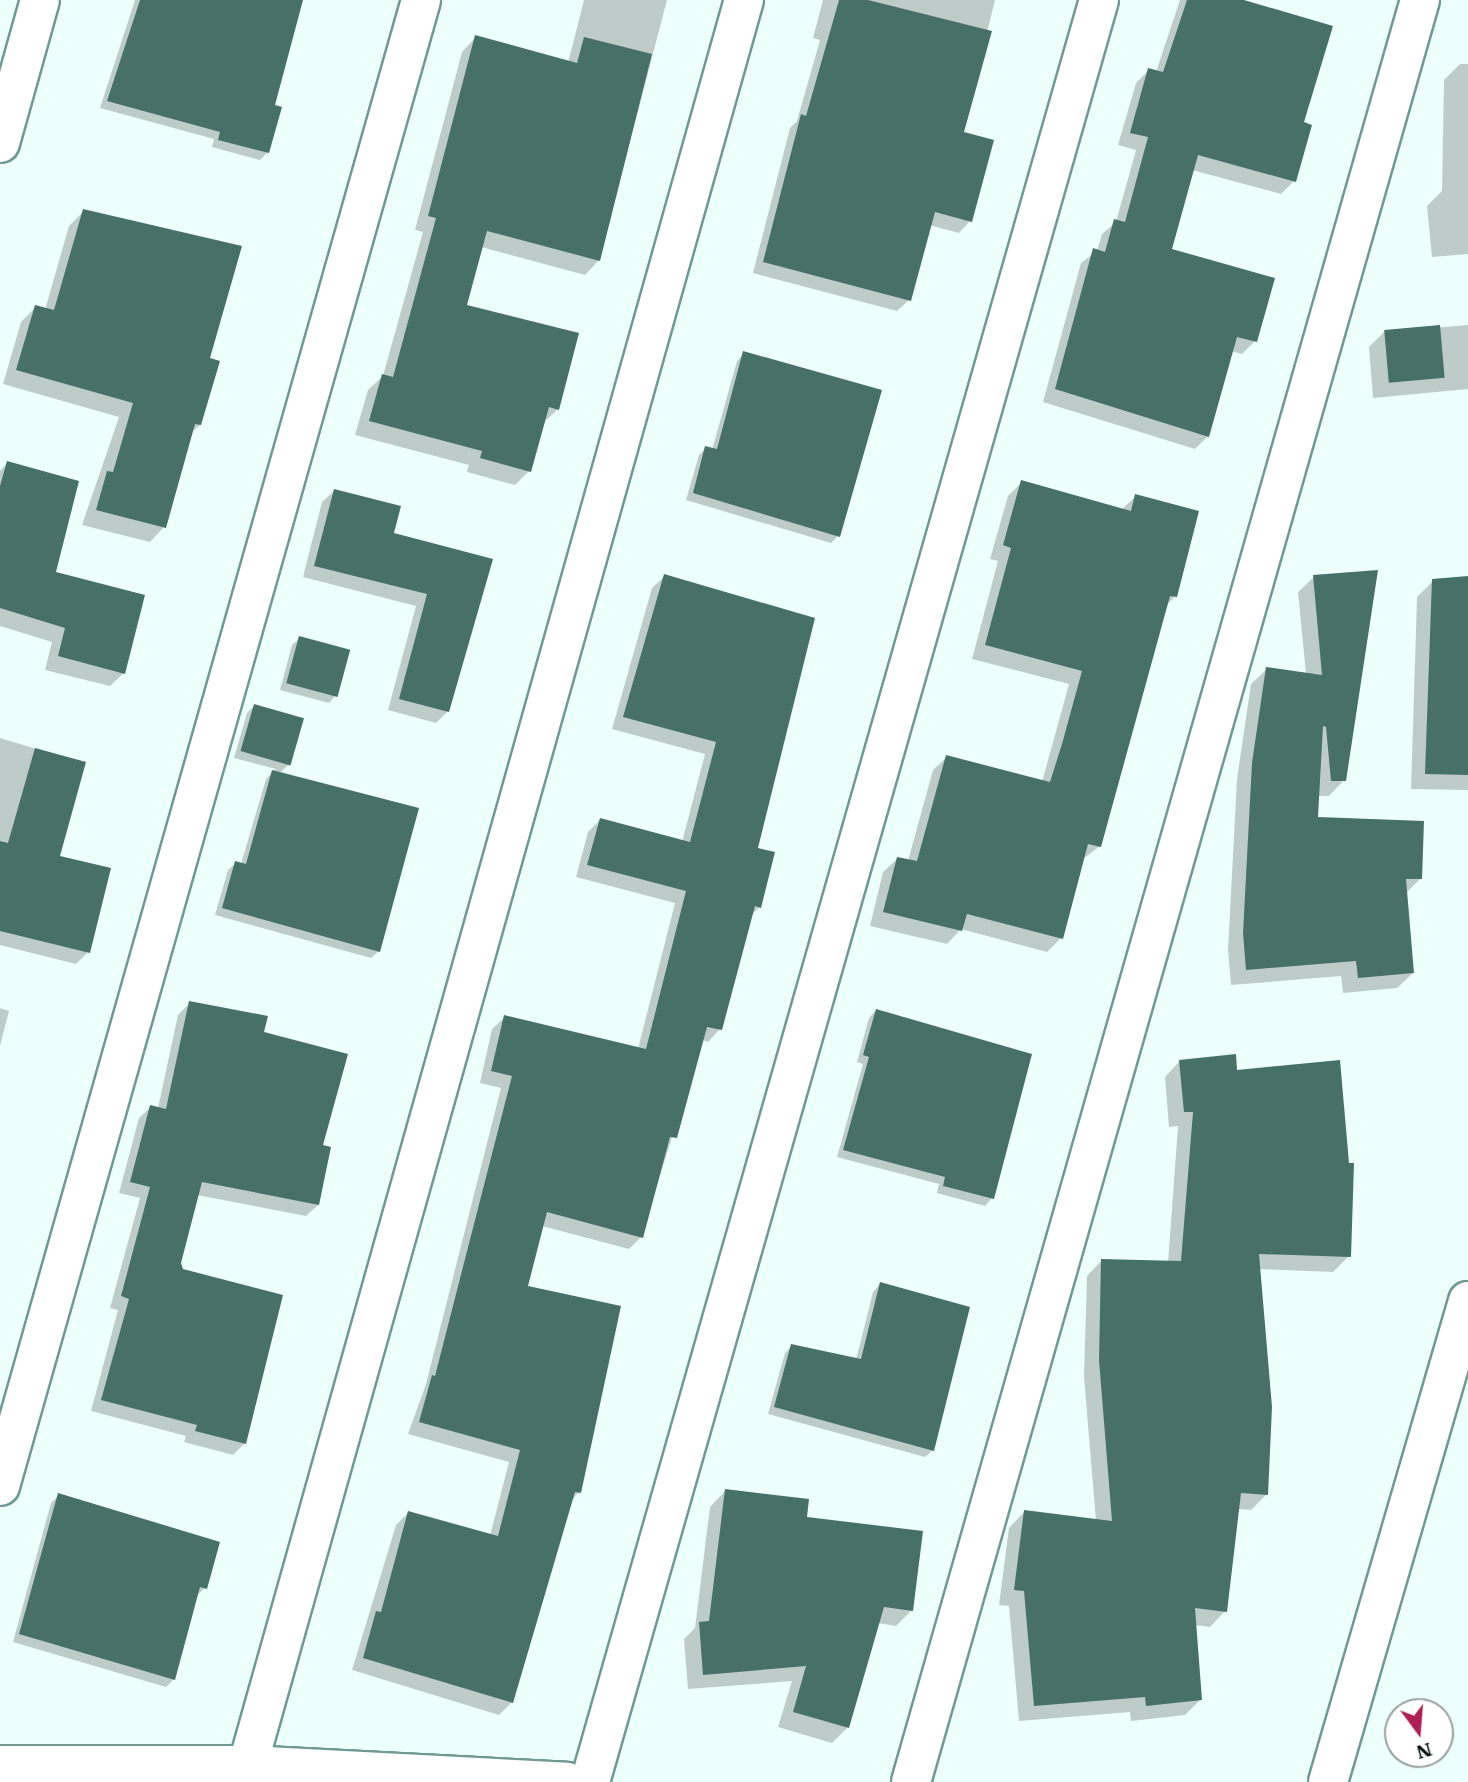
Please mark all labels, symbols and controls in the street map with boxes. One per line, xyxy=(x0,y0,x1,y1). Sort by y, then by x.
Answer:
north arrow xyxy=(1384,1698,1454,1768)
text: N xyxy=(1414,1738,1435,1765)

